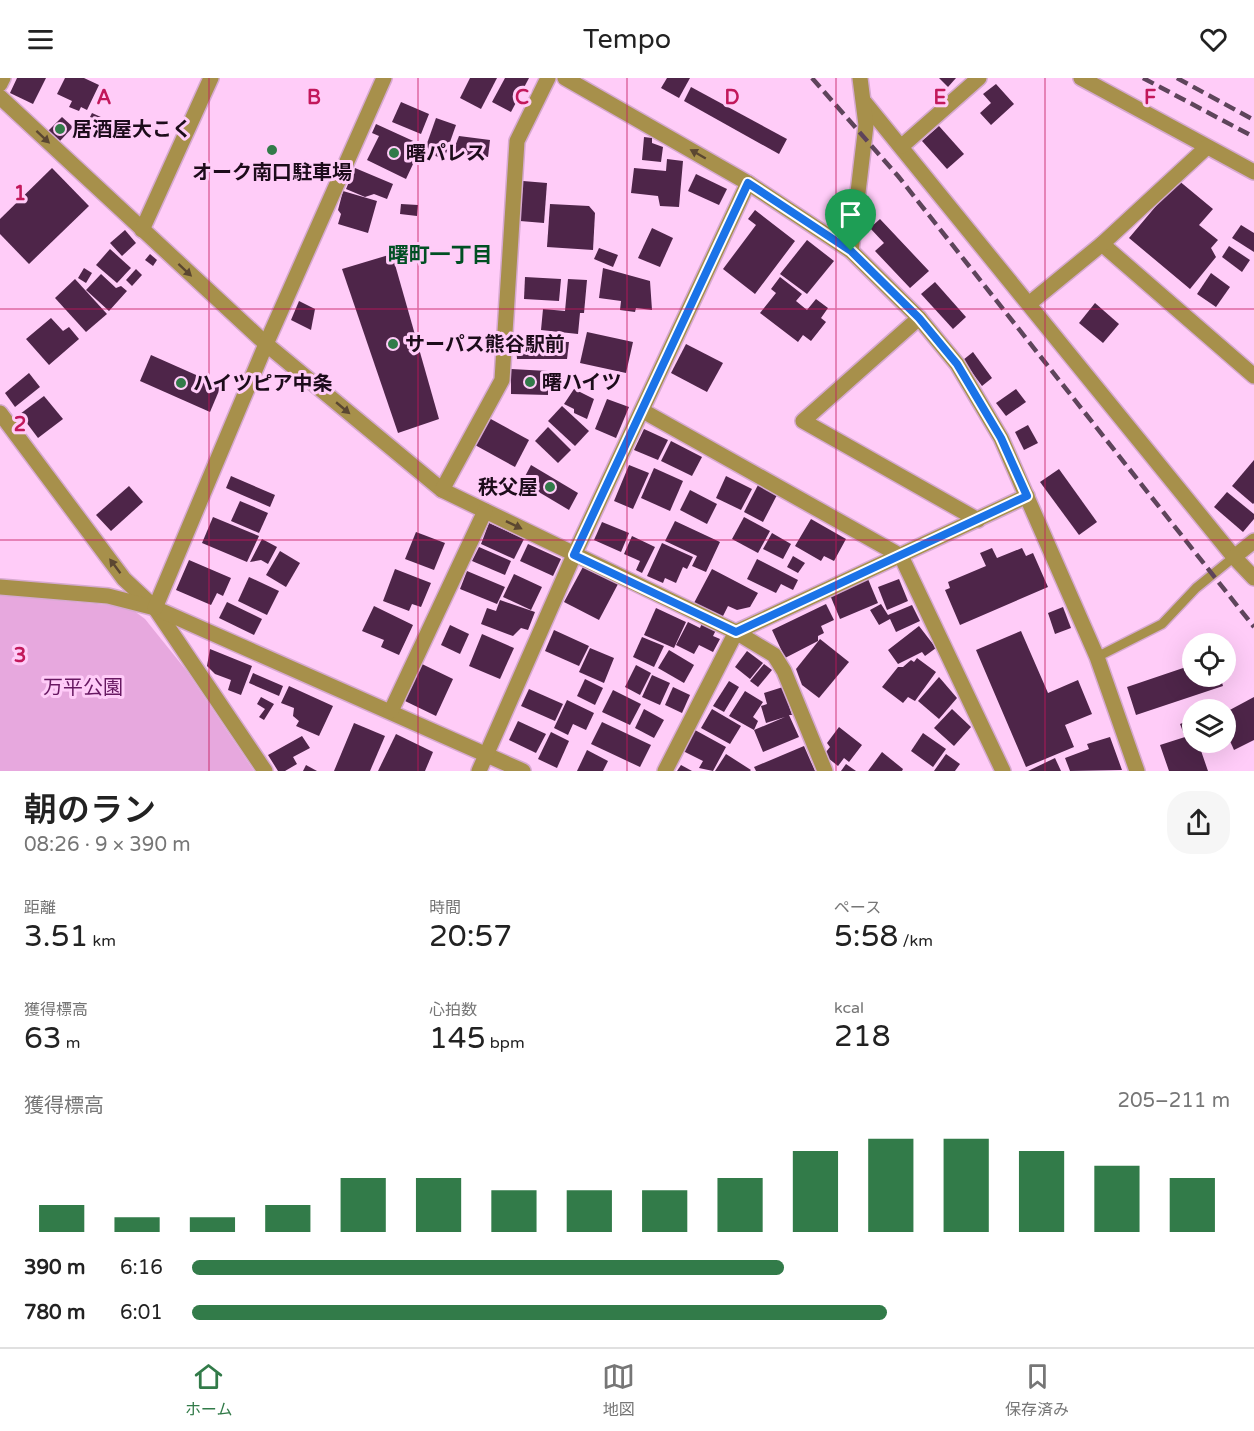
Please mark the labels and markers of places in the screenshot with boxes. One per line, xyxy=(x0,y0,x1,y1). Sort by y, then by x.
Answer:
place label: 居酒屋大こく xyxy=(72,118,192,142)
marker: 居酒屋大こく xyxy=(53,122,67,136)
place label: 曙パレス xyxy=(406,142,486,166)
marker: オーク南口駐車場 xyxy=(265,143,279,157)
marker: 曙パレス xyxy=(387,146,401,160)
place label: オーク南口駐車場 xyxy=(192,161,352,185)
pin xyxy=(825,189,876,251)
place label: サーパス熊谷駅前 xyxy=(405,333,565,357)
marker: サーパス熊谷駅前 xyxy=(386,337,400,351)
place label: 曙ハイツ xyxy=(542,371,622,395)
place label: ハイツピア中条 xyxy=(193,372,333,396)
marker: 曙ハイツ xyxy=(523,375,537,389)
marker: ハイツピア中条 xyxy=(174,376,188,390)
place label: 秩父屋 xyxy=(478,476,538,500)
marker: 秩父屋 xyxy=(543,480,557,494)

